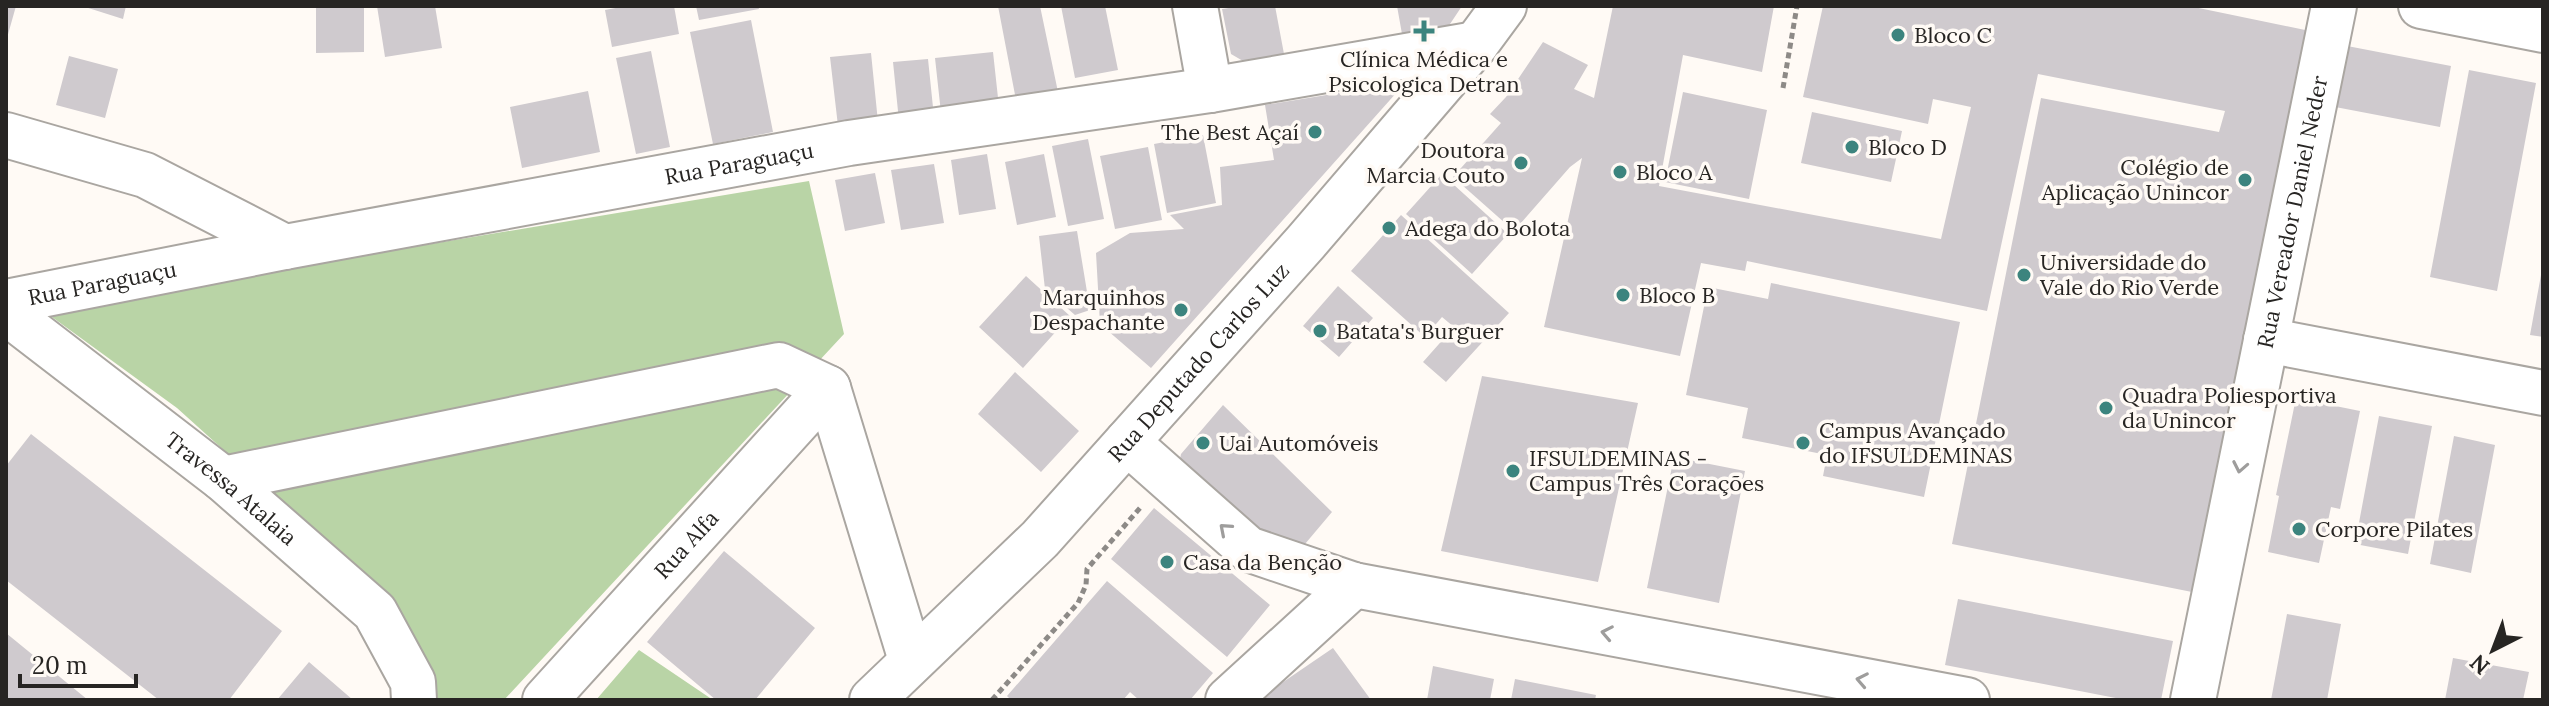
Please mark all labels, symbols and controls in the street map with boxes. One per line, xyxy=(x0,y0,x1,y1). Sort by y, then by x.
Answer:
marker: Clínica Médica e Psicologica Detran xyxy=(1413,20,1435,42)
place label: Bloco C xyxy=(1914,21,1992,49)
marker: Bloco C xyxy=(1889,26,1907,44)
place label: Clínica Médica e Psicologica Detran xyxy=(1328,45,1520,98)
street label: Rua Vereador Daniel Neder xyxy=(2251,73,2334,351)
place label: The Best Açaí xyxy=(1161,118,1299,146)
marker: The Best Açaí xyxy=(1306,123,1324,141)
place label: Bloco D xyxy=(1868,133,1947,161)
street label: Rua Paraguaçu xyxy=(662,136,816,191)
place label: Doutora Marcia Couto xyxy=(1366,136,1505,189)
marker: Bloco D xyxy=(1843,138,1861,156)
place label: Colégio de Aplicação Unincor xyxy=(2041,153,2229,206)
marker: Doutora Marcia Couto xyxy=(1512,154,1530,172)
place label: Bloco A xyxy=(1636,158,1714,186)
marker: Bloco A xyxy=(1611,163,1629,181)
marker: Colégio de Aplicação Unincor xyxy=(2236,171,2254,189)
place label: Adega do Bolota xyxy=(1404,214,1570,242)
marker: Adega do Bolota xyxy=(1380,219,1398,237)
place label: Universidade do Vale do Rio Verde xyxy=(2039,248,2219,301)
street label: Rua Paraguaçu xyxy=(25,255,179,311)
street label: Rua Deputado Carlos Luz xyxy=(1102,257,1295,468)
marker: Universidade do Vale do Rio Verde xyxy=(2015,266,2033,284)
place label: Bloco B xyxy=(1639,281,1715,309)
place label: Marquinhos Despachante xyxy=(1032,283,1165,336)
marker: Bloco B xyxy=(1614,286,1632,304)
marker: Marquinhos Despachante xyxy=(1172,301,1190,319)
place label: Batata's Burguer xyxy=(1336,317,1504,345)
marker: Batata's Burguer xyxy=(1311,322,1329,340)
place label: Quadra Poliesportiva da Unincor xyxy=(2122,381,2337,434)
marker: Quadra Poliesportiva da Unincor xyxy=(2097,399,2115,417)
place label: Campus Avançado do IFSULDEMINAS xyxy=(1819,416,2012,469)
street label: Travessa Atalaia xyxy=(159,426,303,551)
place label: Uai Automóveis xyxy=(1219,429,1378,457)
marker: Uai Automóveis xyxy=(1194,434,1212,452)
marker: Campus Avançado do IFSULDEMINAS xyxy=(1794,434,1812,452)
place label: IFSULDEMINAS - Campus Três Corações xyxy=(1529,444,1764,497)
one-way arrow xyxy=(2233,460,2250,473)
marker: IFSULDEMINAS - Campus Três Corações xyxy=(1504,462,1522,480)
street label: Rua Alfa xyxy=(648,504,724,584)
place label: Corpore Pilates xyxy=(2315,515,2473,543)
marker: Corpore Pilates xyxy=(2290,520,2308,538)
one-way arrow xyxy=(1219,524,1234,538)
place label: Casa da Benção xyxy=(1183,548,1342,576)
marker: Casa da Benção xyxy=(1158,553,1176,571)
north arrow xyxy=(2453,610,2533,690)
one-way arrow xyxy=(1600,625,1614,642)
scale bar xyxy=(20,638,136,688)
text: N xyxy=(2464,649,2495,681)
text: 20 m xyxy=(32,650,88,681)
one-way arrow xyxy=(1856,673,1869,690)

